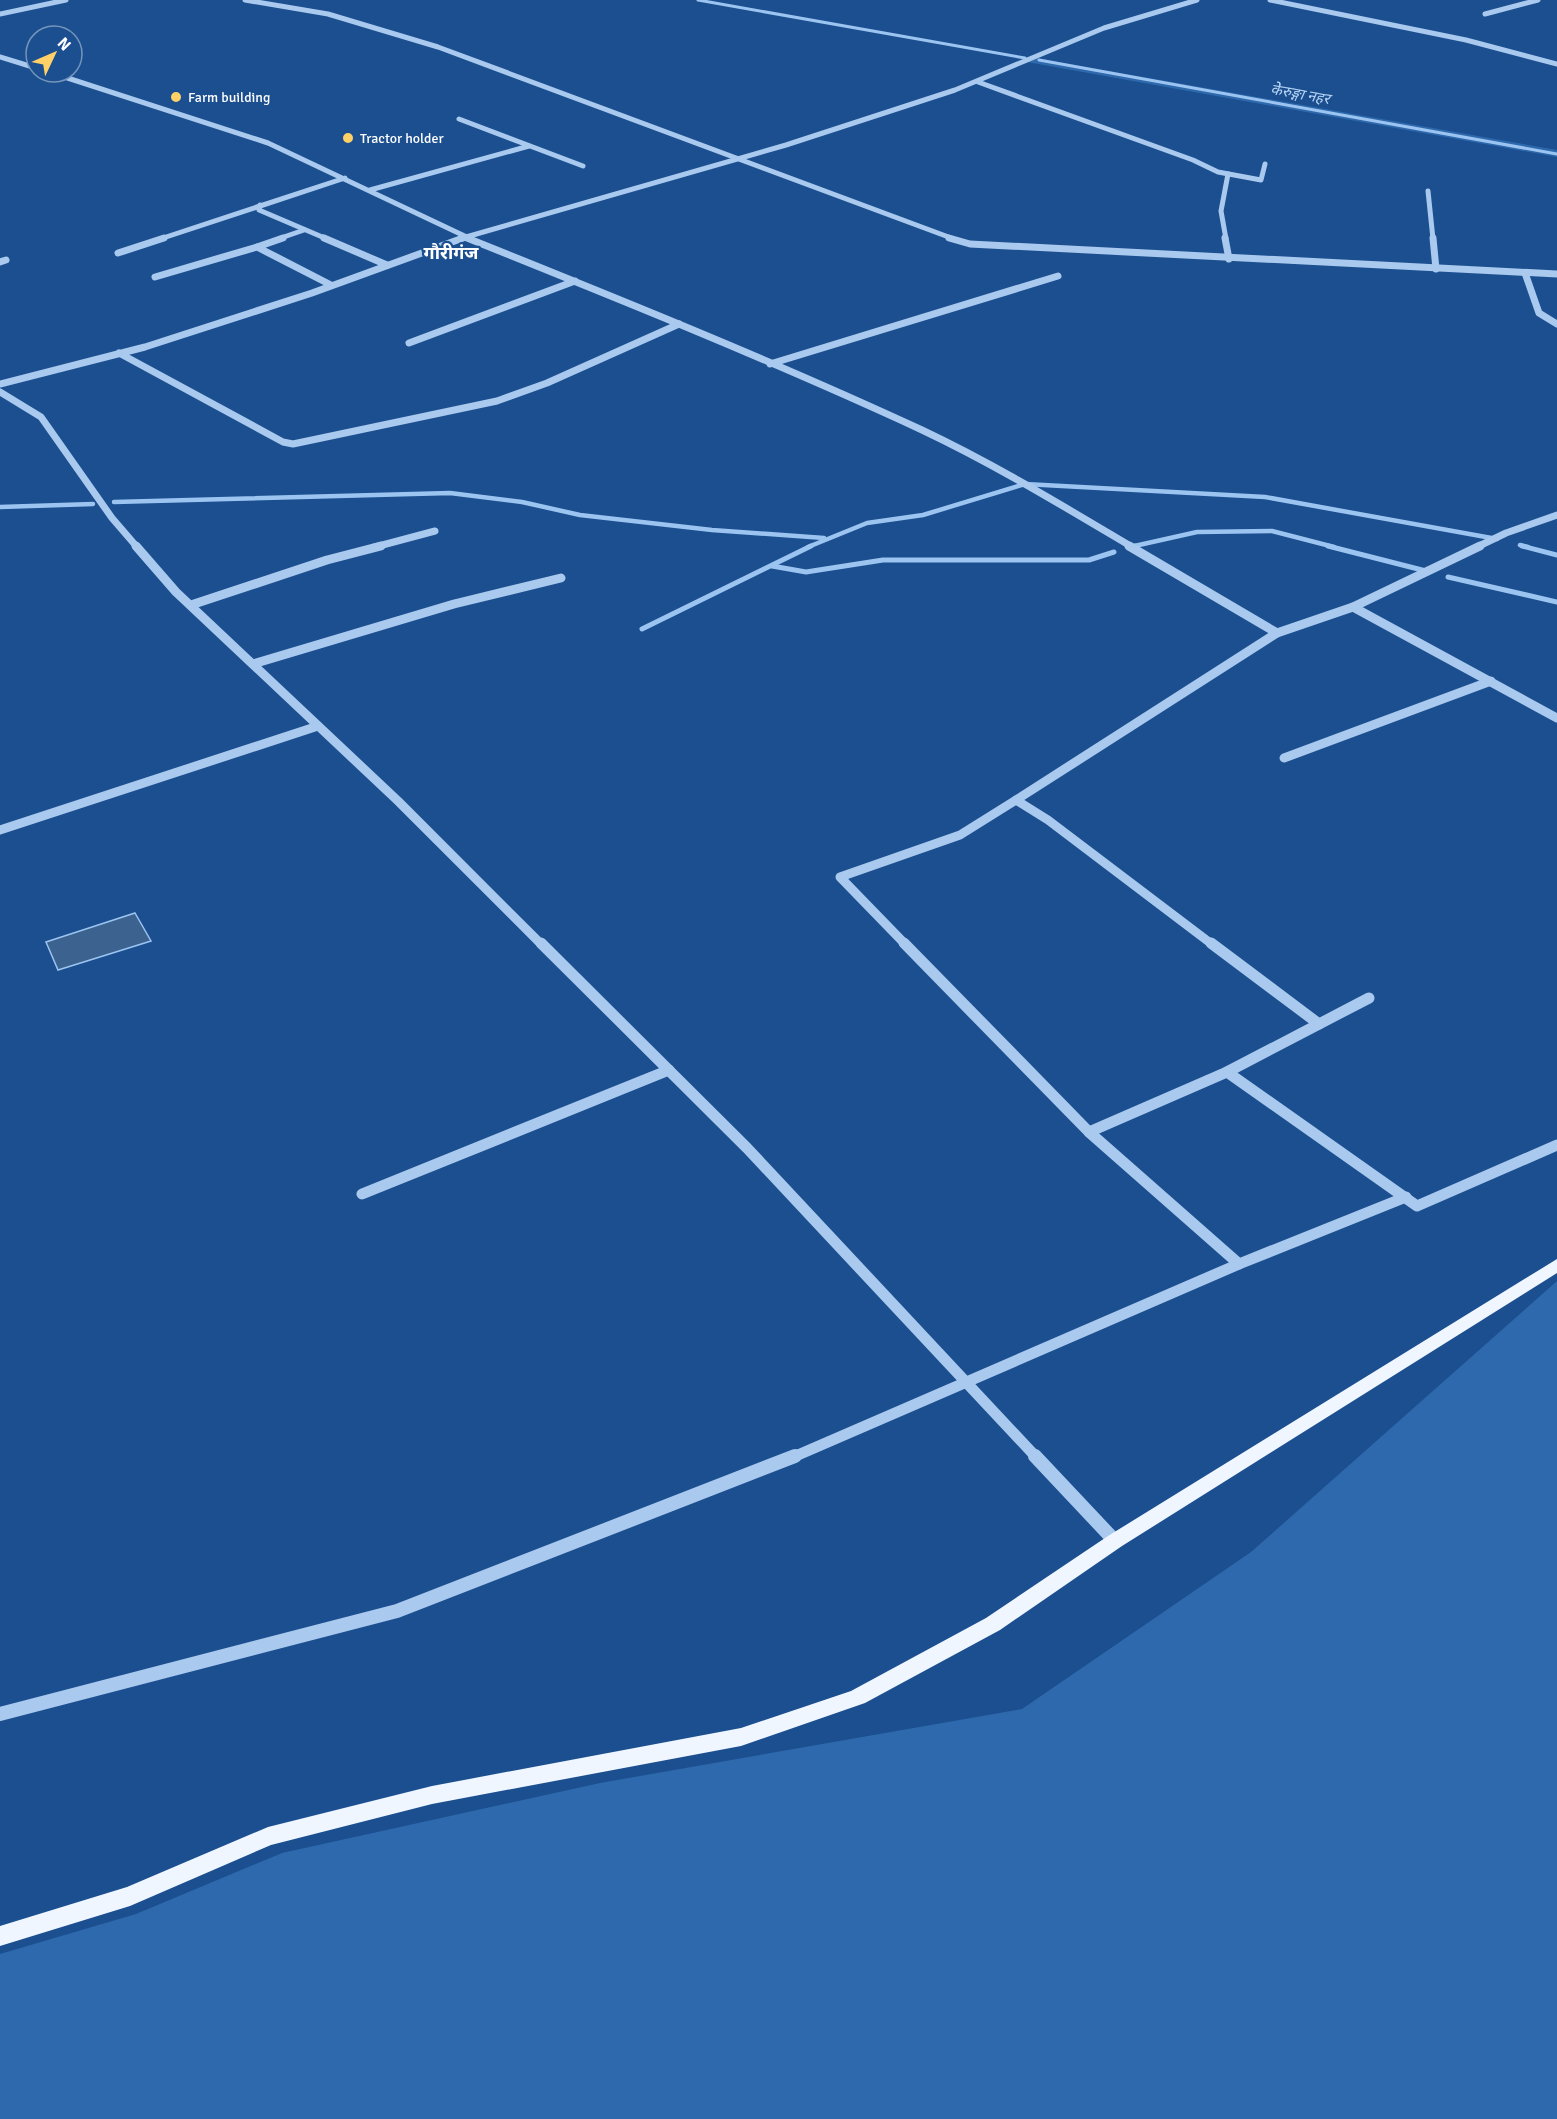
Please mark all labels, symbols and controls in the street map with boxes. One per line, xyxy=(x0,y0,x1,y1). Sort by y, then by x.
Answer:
north arrow xyxy=(24,24,84,84)
text: N xyxy=(53,33,75,55)
water label: केेरुङ्गा नहर xyxy=(1269,80,1334,109)
place label: Farm building xyxy=(188,89,270,106)
marker: Farm building xyxy=(169,90,183,104)
place label: Tractor holder xyxy=(360,130,445,147)
marker: Tractor holder xyxy=(341,131,355,145)
district label: गौरीगंज xyxy=(424,242,479,264)

